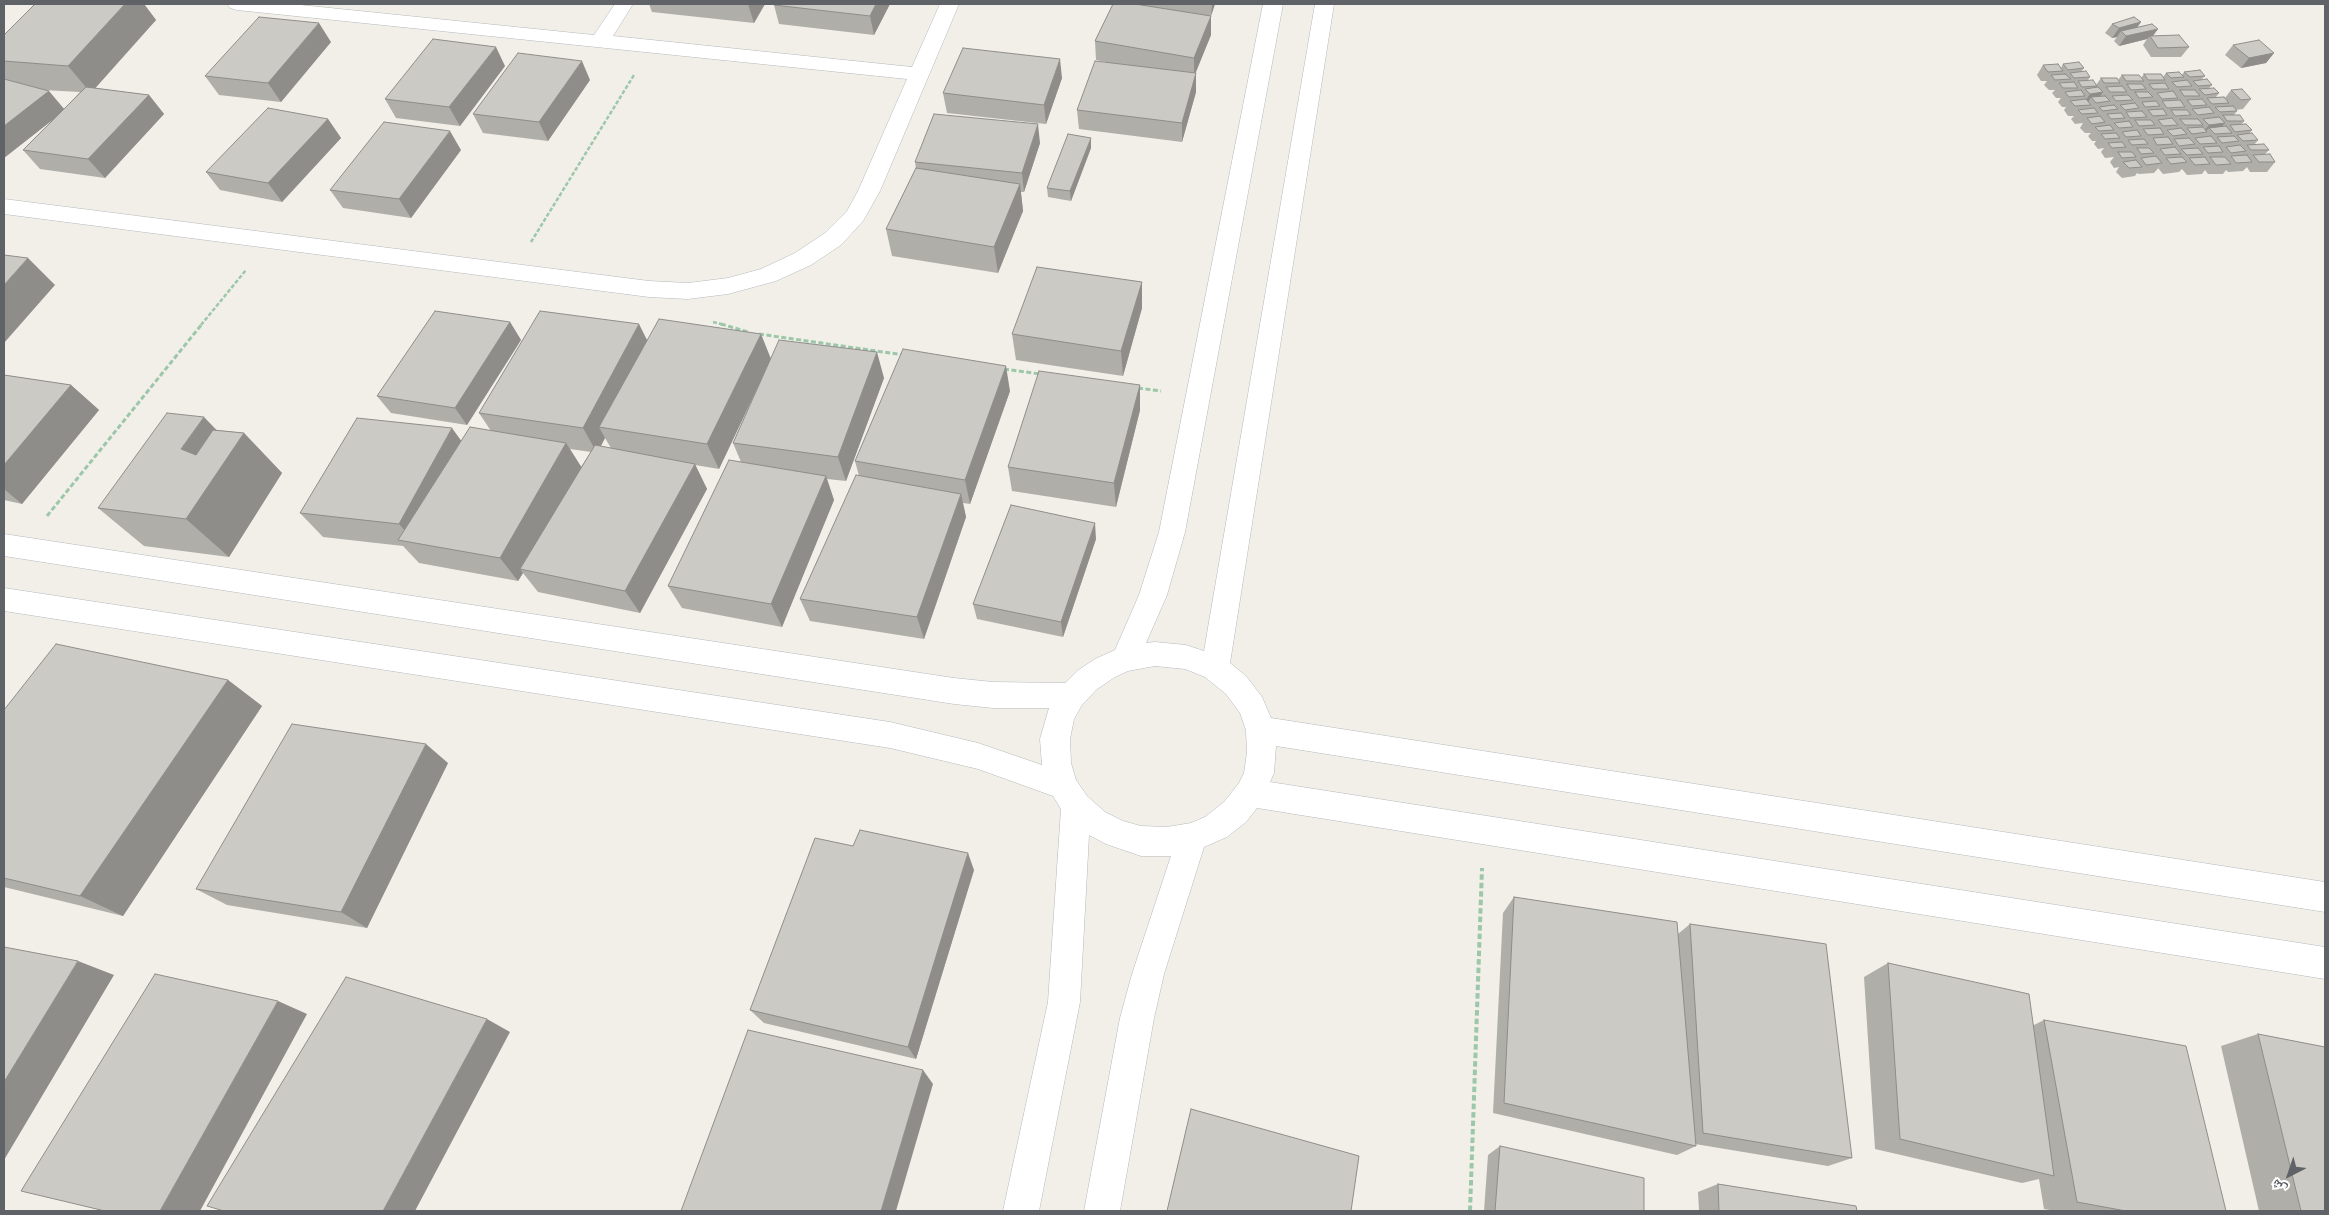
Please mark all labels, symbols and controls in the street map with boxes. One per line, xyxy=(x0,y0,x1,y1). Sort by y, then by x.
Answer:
north arrow xyxy=(2264,1150,2314,1200)
text: ش xyxy=(2268,1175,2290,1198)

